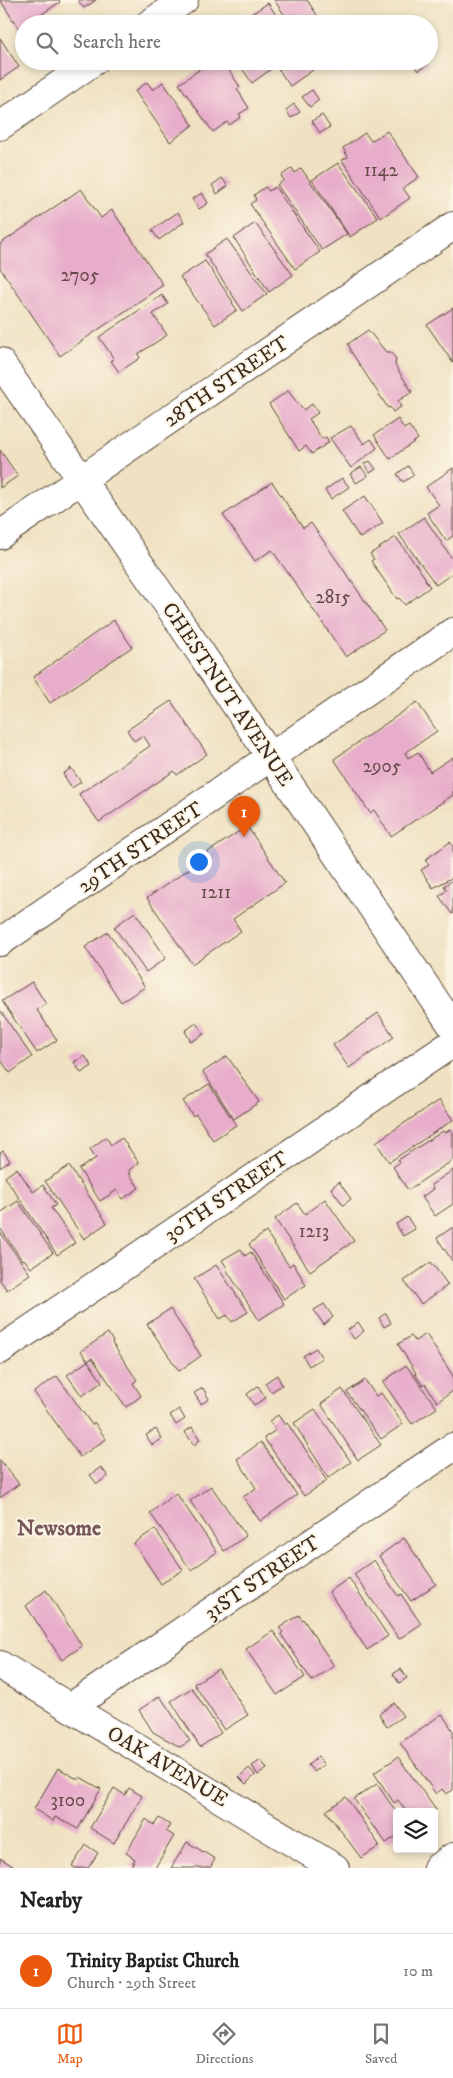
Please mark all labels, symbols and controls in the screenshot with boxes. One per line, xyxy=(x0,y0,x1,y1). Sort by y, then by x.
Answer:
search box xyxy=(15,15,438,70)
icon: search xyxy=(33,29,61,57)
text: Search here xyxy=(73,31,161,54)
house number: 1142 xyxy=(364,159,399,182)
house number: 2705 xyxy=(61,264,100,287)
street label: 28TH STREET xyxy=(159,330,294,433)
house number: 2815 xyxy=(315,586,351,609)
street label: CHESTNUT AVENUE xyxy=(156,598,299,792)
house number: 2905 xyxy=(363,755,402,778)
street label: 29TH STREET xyxy=(73,796,208,899)
pin: 1 xyxy=(228,796,260,837)
your location xyxy=(186,849,212,875)
house number: 1211 xyxy=(201,881,231,904)
street label: 30TH STREET xyxy=(160,1146,293,1248)
house number: 1213 xyxy=(299,1220,329,1243)
district label: Newsome xyxy=(17,1515,101,1542)
street label: 31ST STREET xyxy=(200,1530,325,1626)
street label: OAK AVENUE xyxy=(102,1721,233,1813)
house number: 3100 xyxy=(51,1789,85,1812)
map controls xyxy=(393,1808,438,1853)
button: layers xyxy=(393,1808,438,1853)
text: Nearby xyxy=(20,1888,82,1914)
text: Trinity Baptist Church xyxy=(67,1950,239,1973)
text: 1 xyxy=(33,1961,39,1981)
text: 10 m xyxy=(403,1961,433,1981)
text: Church · 29th Street xyxy=(67,1973,196,1993)
tab: Map xyxy=(56,2020,84,2068)
tab: Directions xyxy=(195,2020,253,2068)
tab: Saved xyxy=(365,2020,397,2068)

